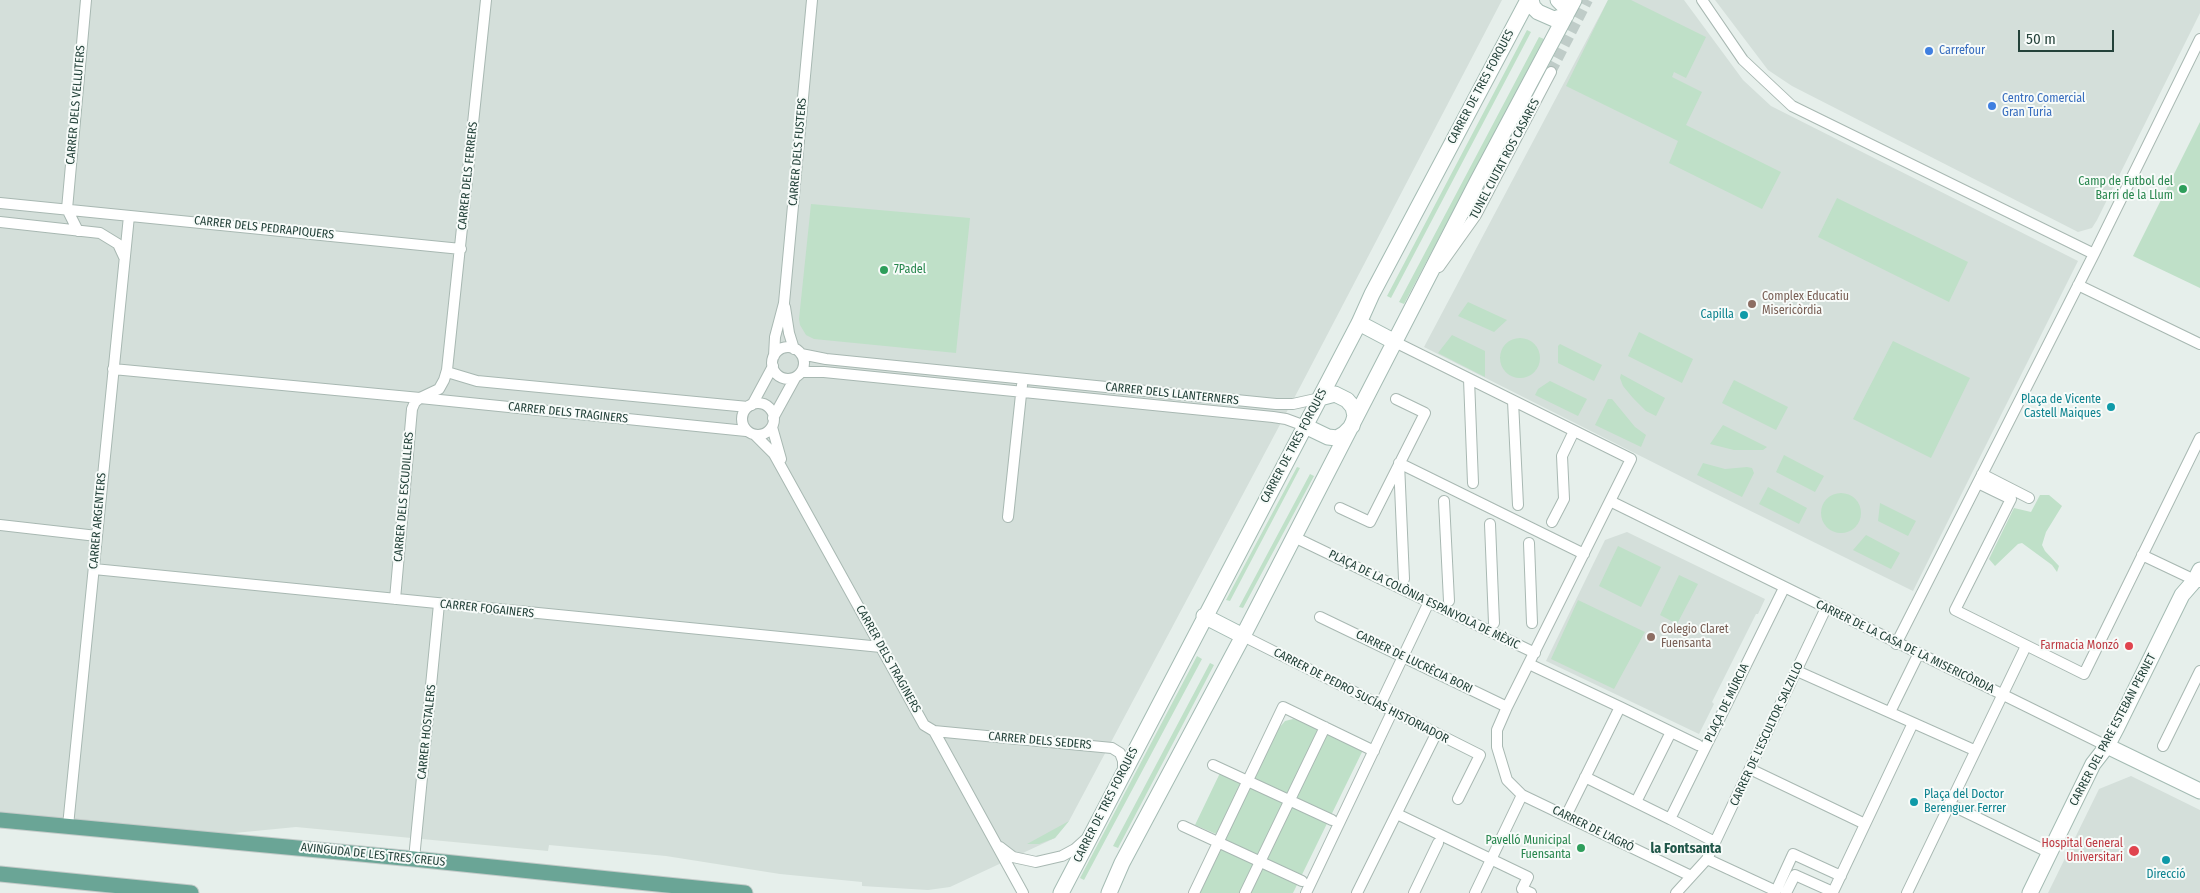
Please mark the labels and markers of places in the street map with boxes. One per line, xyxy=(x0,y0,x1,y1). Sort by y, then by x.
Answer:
place label: Carrefour xyxy=(1939,44,1985,58)
marker: Carrefour xyxy=(1923,45,1935,57)
place label: Centro Comercial Gran Turia xyxy=(2002,92,2085,120)
marker: Centro Comercial Gran Turia xyxy=(1986,100,1998,112)
place label: Camp de Futbol del Barri de la Llum xyxy=(2078,175,2173,203)
marker: Camp de Futbol del Barri de la Llum xyxy=(2177,183,2189,195)
place label: 7Padel xyxy=(894,263,926,277)
marker: 7Padel xyxy=(878,264,890,276)
place label: Complex Educatiu Misericòrdia xyxy=(1762,290,1849,318)
marker: Complex Educatiu Misericòrdia xyxy=(1746,298,1758,310)
place label: Capilla xyxy=(1701,308,1734,322)
marker: Capilla xyxy=(1738,309,1750,321)
place label: Plaça de Vicente Castell Maiques xyxy=(2021,393,2101,421)
marker: Plaça de Vicente Castell Maiques xyxy=(2105,401,2117,413)
place label: Colegio Claret Fuensanta xyxy=(1661,623,1729,651)
marker: Colegio Claret Fuensanta xyxy=(1645,631,1657,643)
place label: Farmacia Monzó xyxy=(2040,639,2119,653)
marker: Farmacia Monzó xyxy=(2123,640,2135,652)
place label: Plaça del Doctor Berenguer Ferrer xyxy=(1924,788,2006,816)
marker: Plaça del Doctor Berenguer Ferrer xyxy=(1908,796,1920,808)
place label: Pavelló Municipal Fuensanta xyxy=(1486,834,1571,862)
place label: Hospital General Universitari xyxy=(2041,837,2123,865)
marker: Pavelló Municipal Fuensanta xyxy=(1575,842,1587,854)
marker: Hospital General Universitari xyxy=(2127,844,2141,858)
marker: Direcció xyxy=(2160,854,2172,866)
place label: Direcció xyxy=(2146,868,2186,882)

